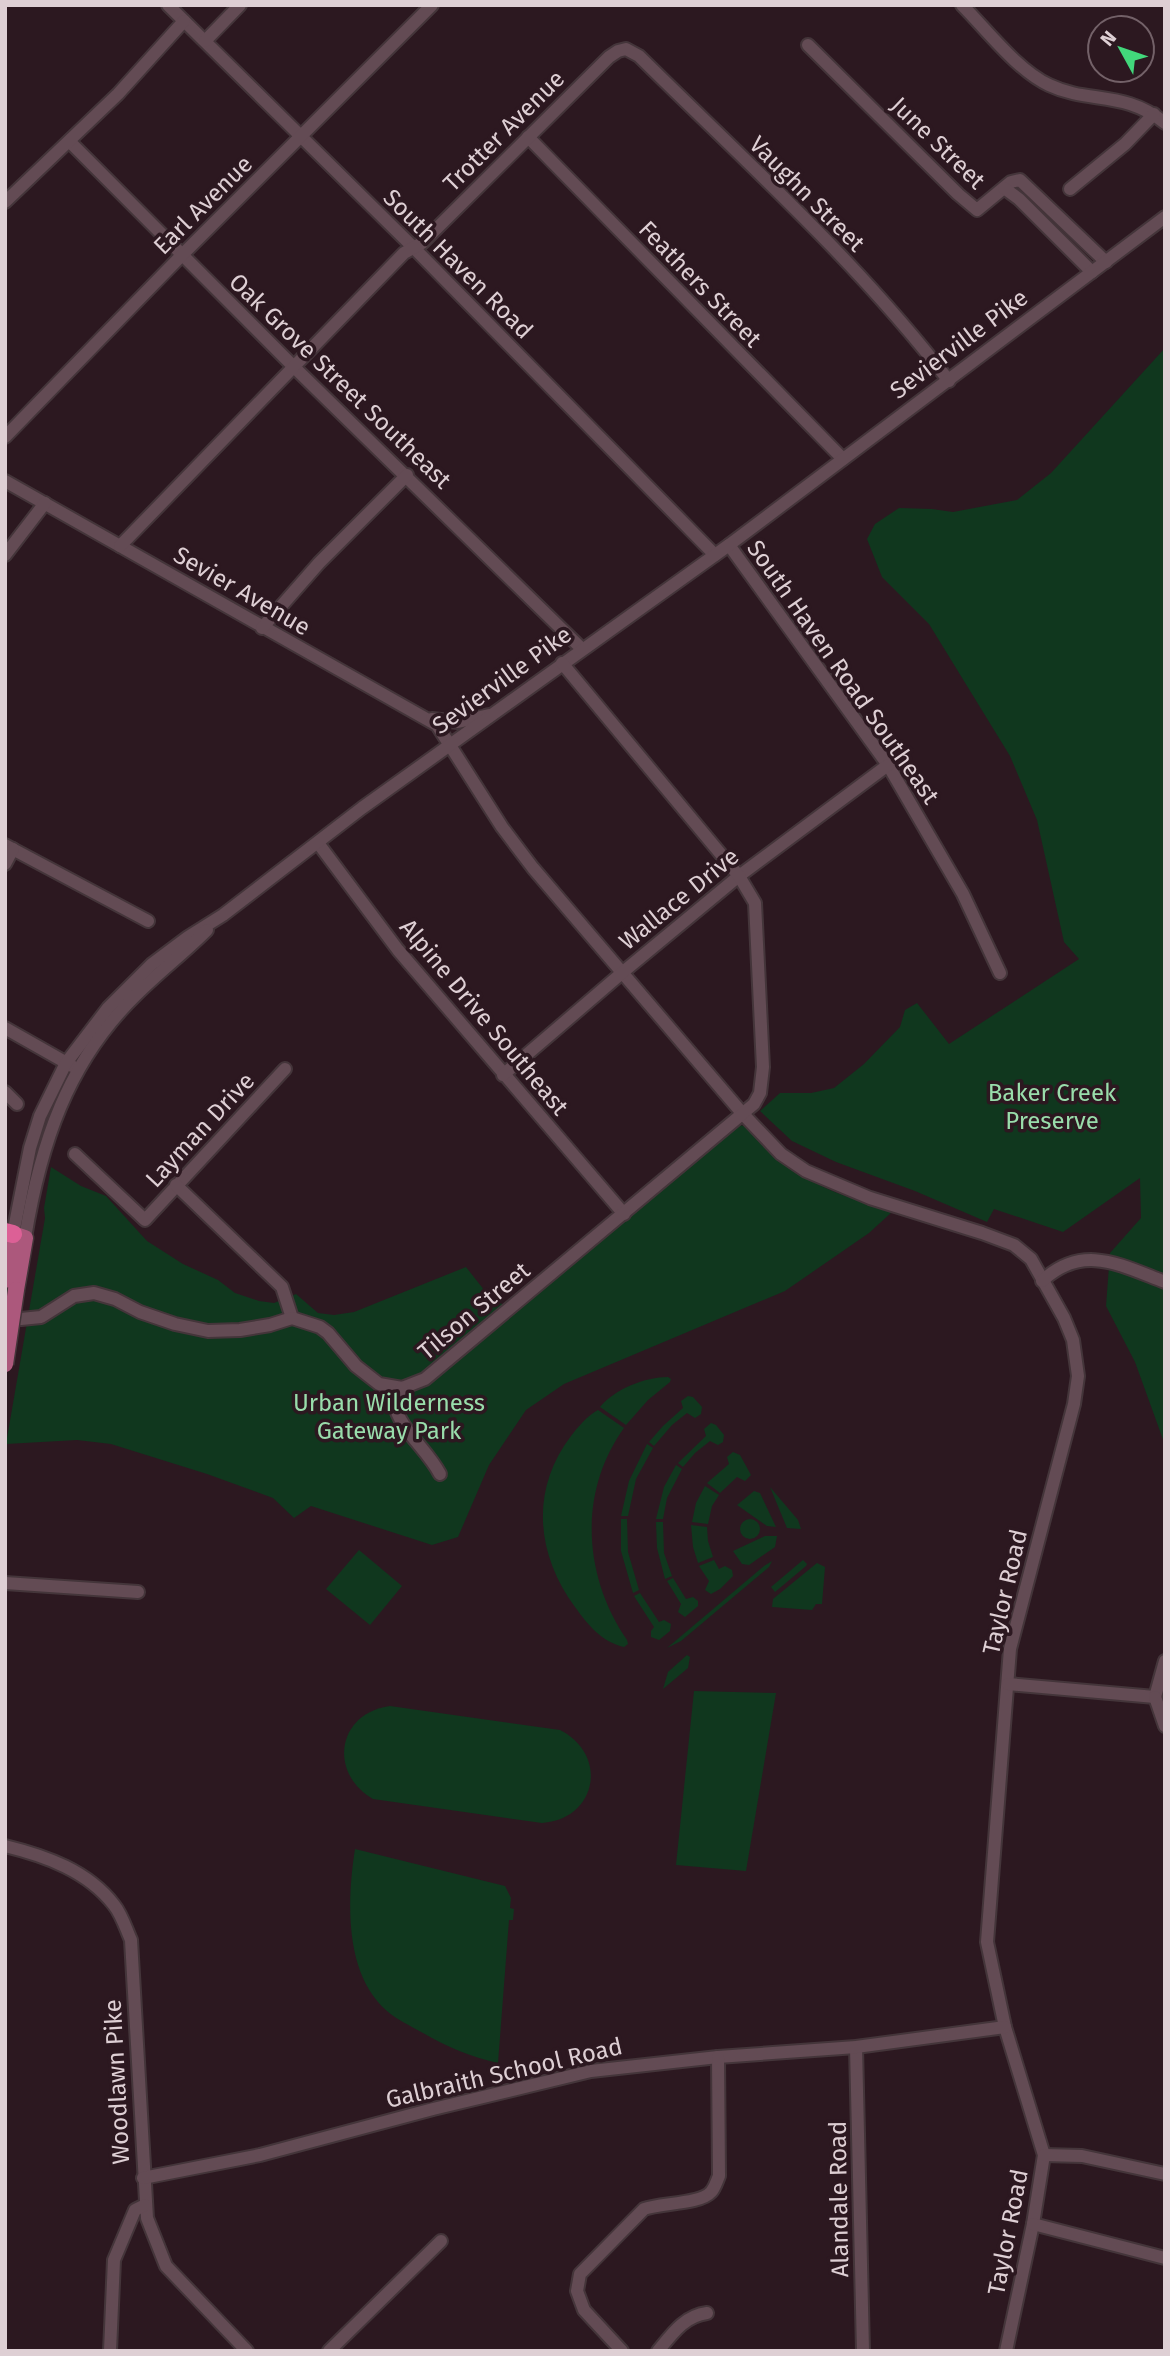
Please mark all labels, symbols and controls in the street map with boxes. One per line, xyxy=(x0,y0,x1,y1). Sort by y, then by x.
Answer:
north arrow xyxy=(1086,14,1156,84)
text: N xyxy=(1095,26,1121,51)
street label: Trotter Avenue xyxy=(438,65,570,197)
street label: June Street xyxy=(885,91,991,195)
street label: Vaughn Street xyxy=(744,131,871,258)
street label: Earl Avenue xyxy=(148,150,258,260)
street label: South Haven Road xyxy=(377,183,539,345)
street label: Feathers Street xyxy=(633,215,767,353)
street label: Oak Grove Street Southeast xyxy=(223,268,457,495)
street label: Sevierville Pike xyxy=(885,283,1033,405)
street label: South Haven Road Southeast xyxy=(741,535,945,809)
street label: Sevier Avenue xyxy=(169,541,315,641)
street label: Sevierville Pike xyxy=(427,620,577,740)
street label: Wallace Drive xyxy=(614,842,744,956)
street label: Alpine Drive Southeast xyxy=(394,913,574,1121)
street label: Layman Drive xyxy=(140,1067,260,1193)
park label: Baker Creek Preserve xyxy=(988,1079,1117,1135)
street label: Tilson Street xyxy=(413,1256,536,1366)
park label: Urban Wilderness Gateway Park xyxy=(293,1389,485,1445)
street label: Taylor Road xyxy=(977,1527,1033,1657)
street label: Woodlawn Pike xyxy=(99,1999,135,2165)
street label: Galbraith School Road xyxy=(383,2032,625,2114)
street label: Alandale Road xyxy=(824,2120,854,2278)
street label: Taylor Road xyxy=(982,2167,1034,2297)

